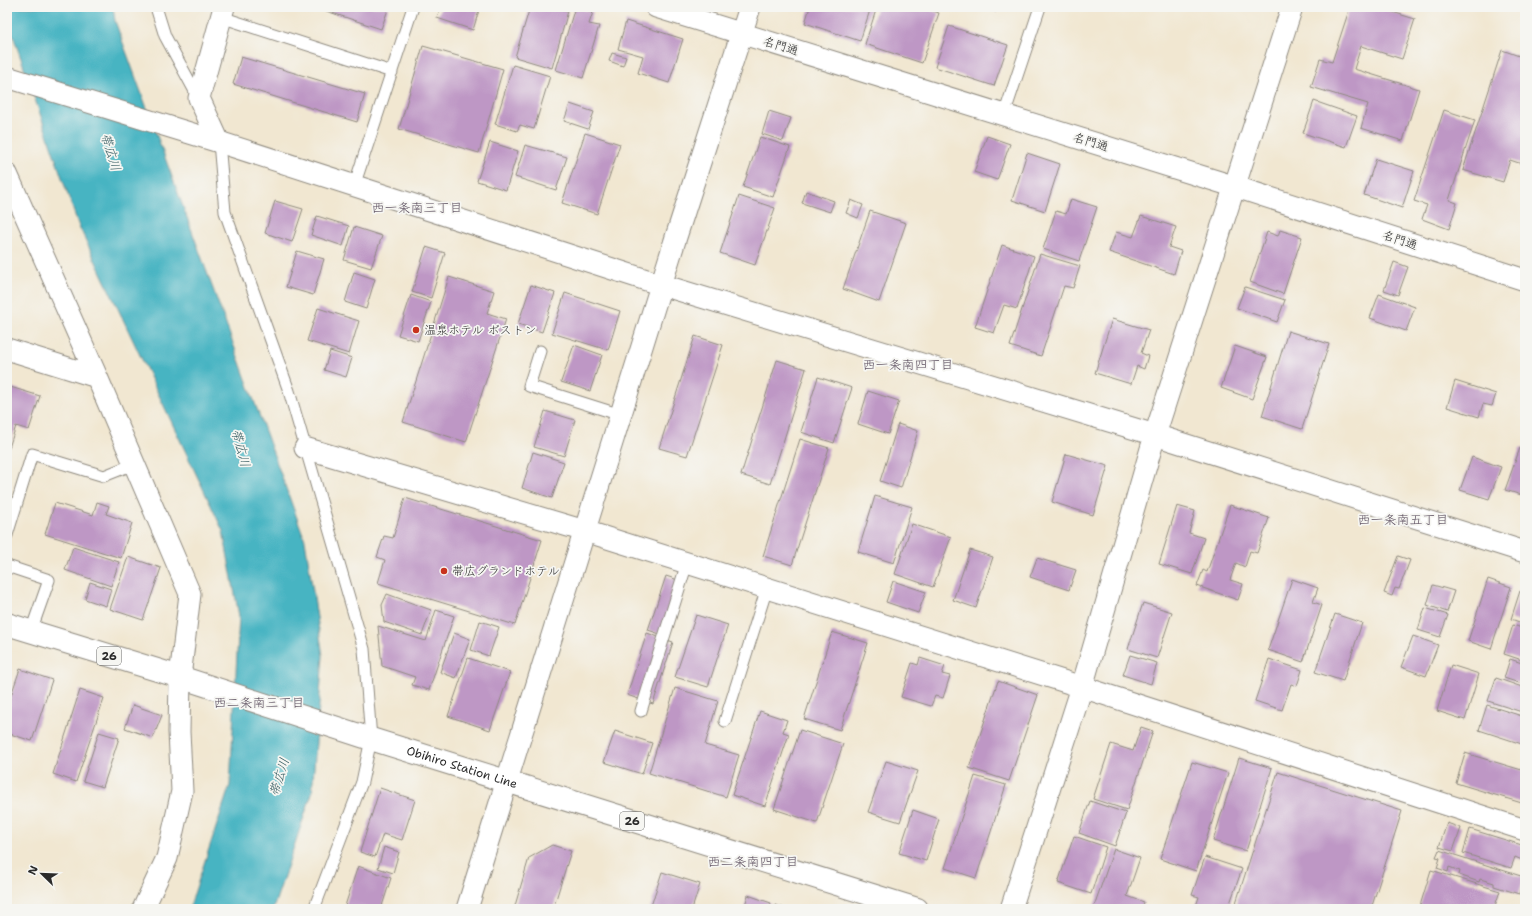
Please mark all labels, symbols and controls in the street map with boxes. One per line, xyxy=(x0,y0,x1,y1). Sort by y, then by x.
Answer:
street label: 名門通 xyxy=(761,33,801,59)
street label: 名門通 xyxy=(1071,129,1111,155)
water label: 帯広川 xyxy=(97,131,125,173)
district label: 西一条南三丁目 xyxy=(371,199,463,216)
street label: 名門通 xyxy=(1380,227,1420,253)
place label: 温泉ホテル ボストン xyxy=(424,322,537,338)
marker: 温泉ホテル ボストン xyxy=(411,325,421,335)
district label: 西一条南四丁目 xyxy=(862,356,954,373)
water label: 帯広川 xyxy=(228,427,254,469)
district label: 西一条南五丁目 xyxy=(1357,511,1449,528)
place label: 帯広グランドホテル xyxy=(452,563,560,579)
marker: 帯広グランドホテル xyxy=(439,566,449,576)
road number: 26 xyxy=(97,647,121,665)
district label: 西二条南三丁目 xyxy=(213,694,305,711)
street label: Obihiro Station Line xyxy=(405,743,520,792)
water label: 帯広川 xyxy=(265,756,293,798)
road number: 26 xyxy=(620,812,644,830)
district label: 西二条南四丁目 xyxy=(707,853,799,870)
north arrow xyxy=(22,854,62,894)
text: N xyxy=(25,863,42,877)

